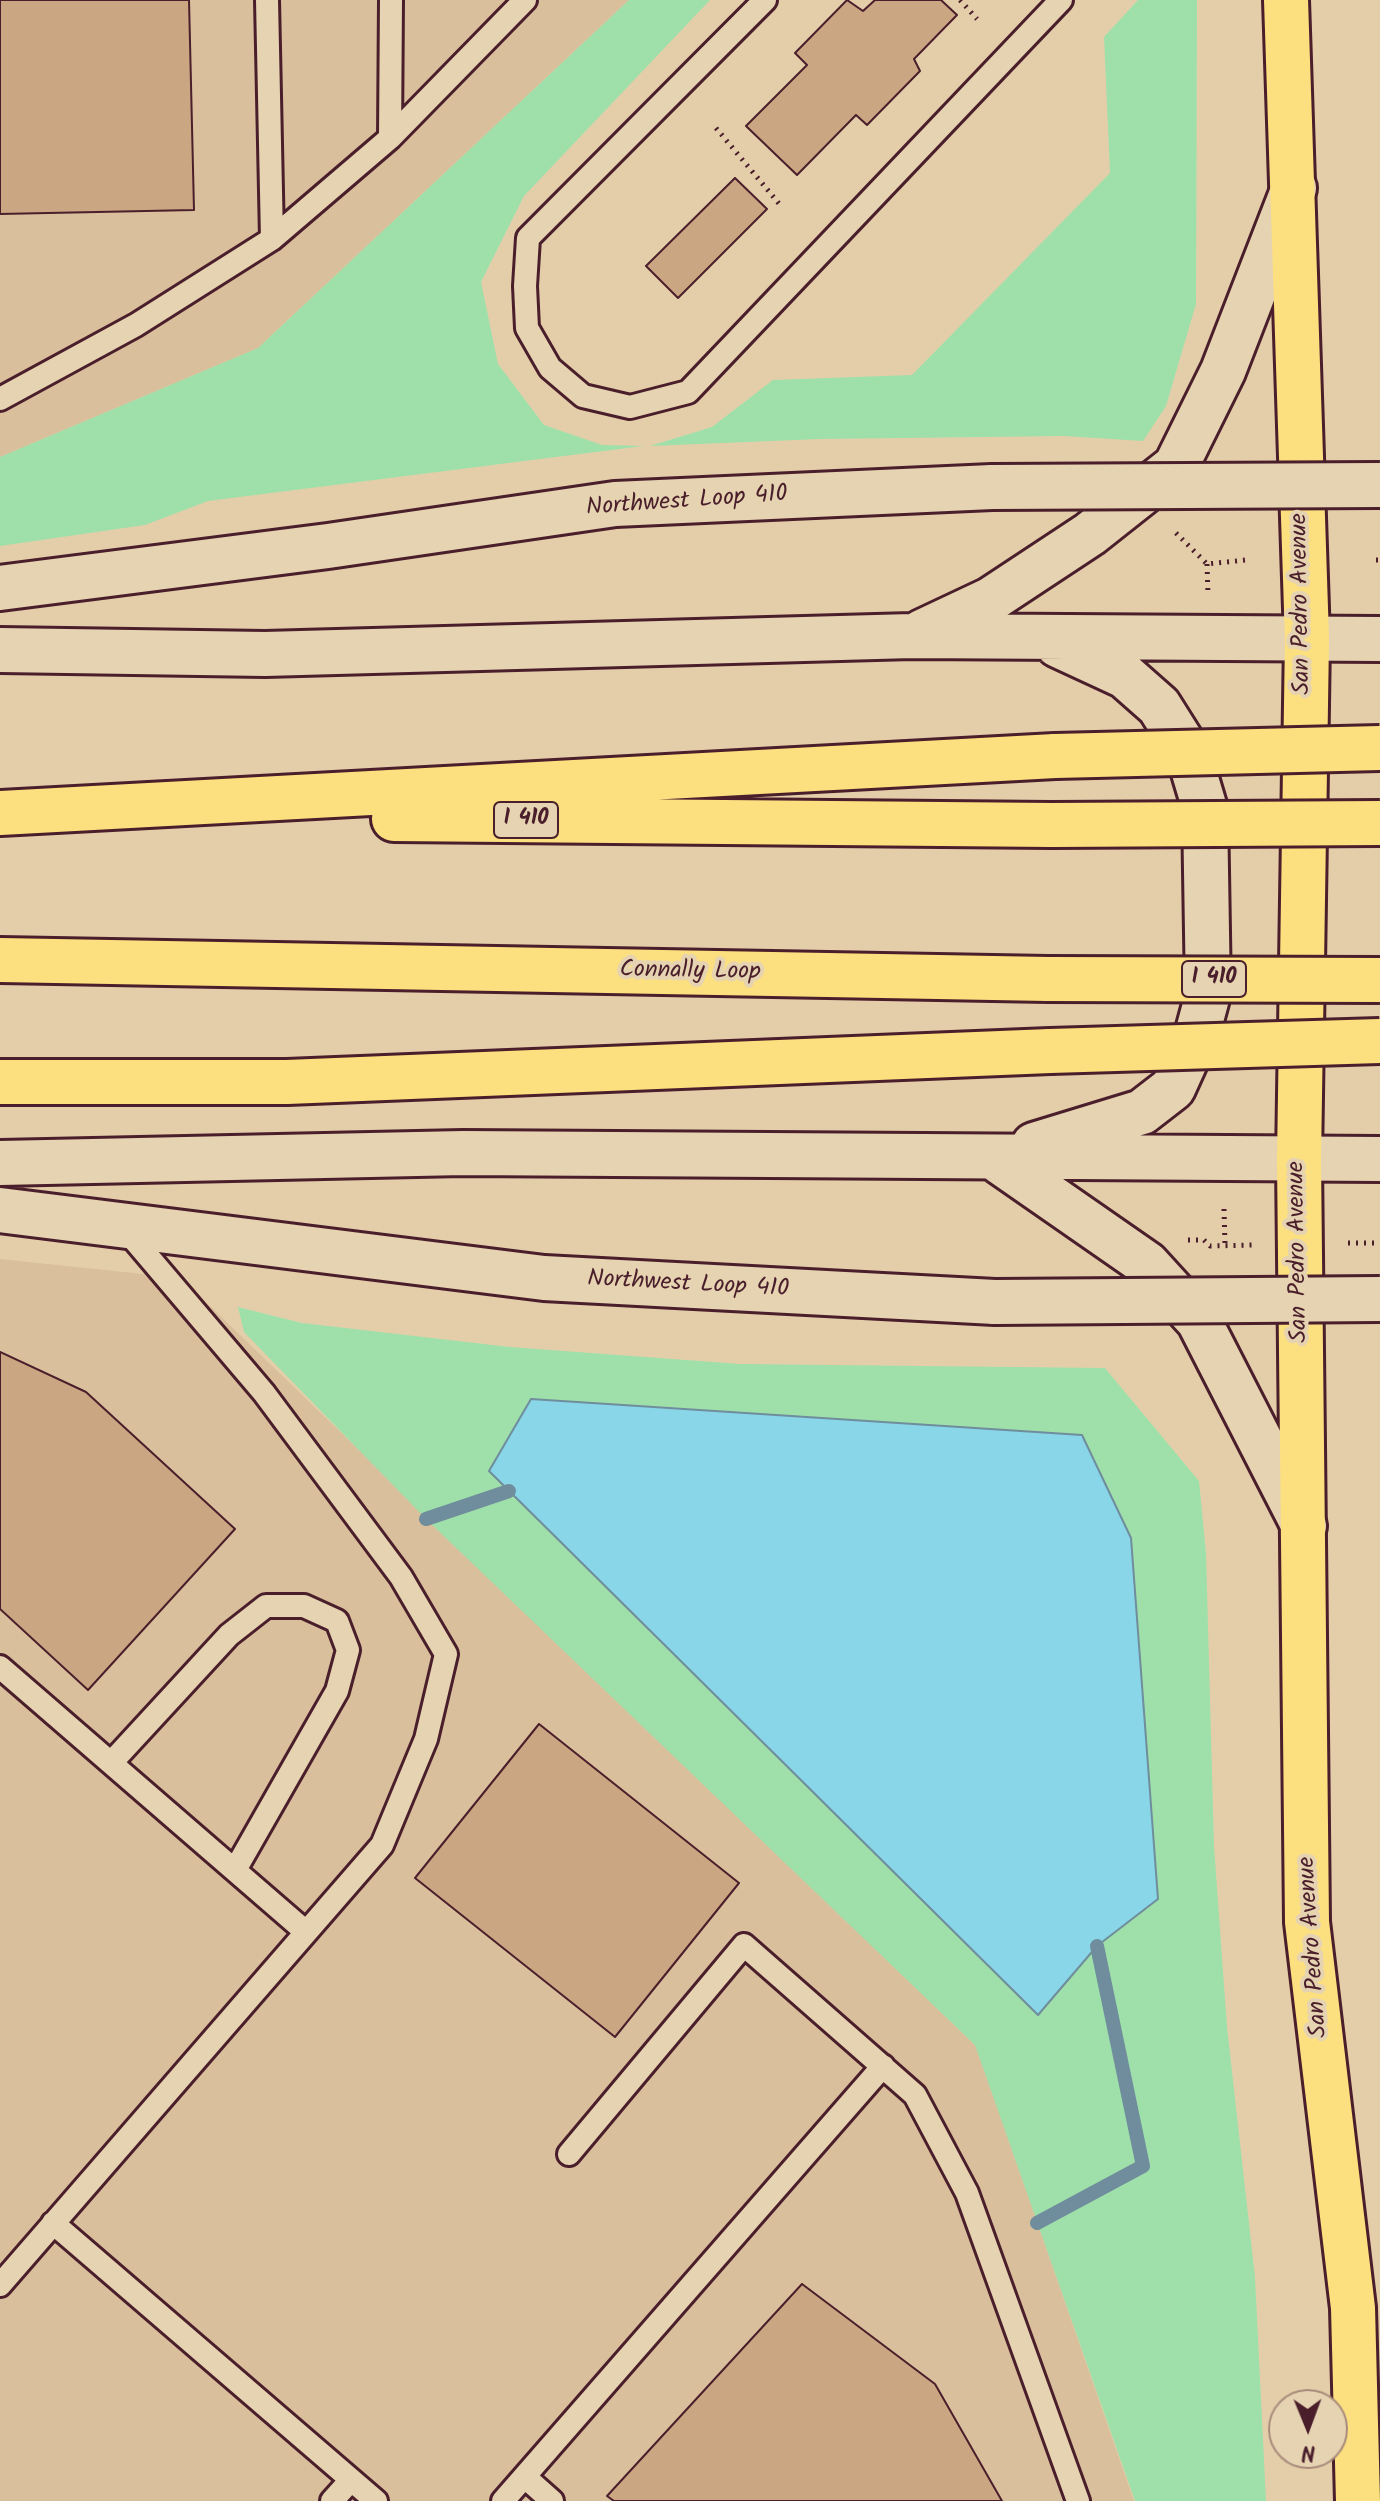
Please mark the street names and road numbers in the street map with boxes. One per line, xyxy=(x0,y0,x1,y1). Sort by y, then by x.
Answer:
street label: Northwest Loop 410 xyxy=(585,482,789,524)
street label: San Pedro Avenue xyxy=(1287,513,1319,695)
road number: I 410 xyxy=(494,802,558,838)
street label: Connally Loop xyxy=(619,957,761,989)
road number: I 410 xyxy=(1182,961,1246,997)
street label: San Pedro Avenue xyxy=(1284,1161,1316,1343)
street label: Northwest Loop 410 xyxy=(586,1266,790,1306)
street label: San Pedro Avenue xyxy=(1294,1856,1336,2038)

